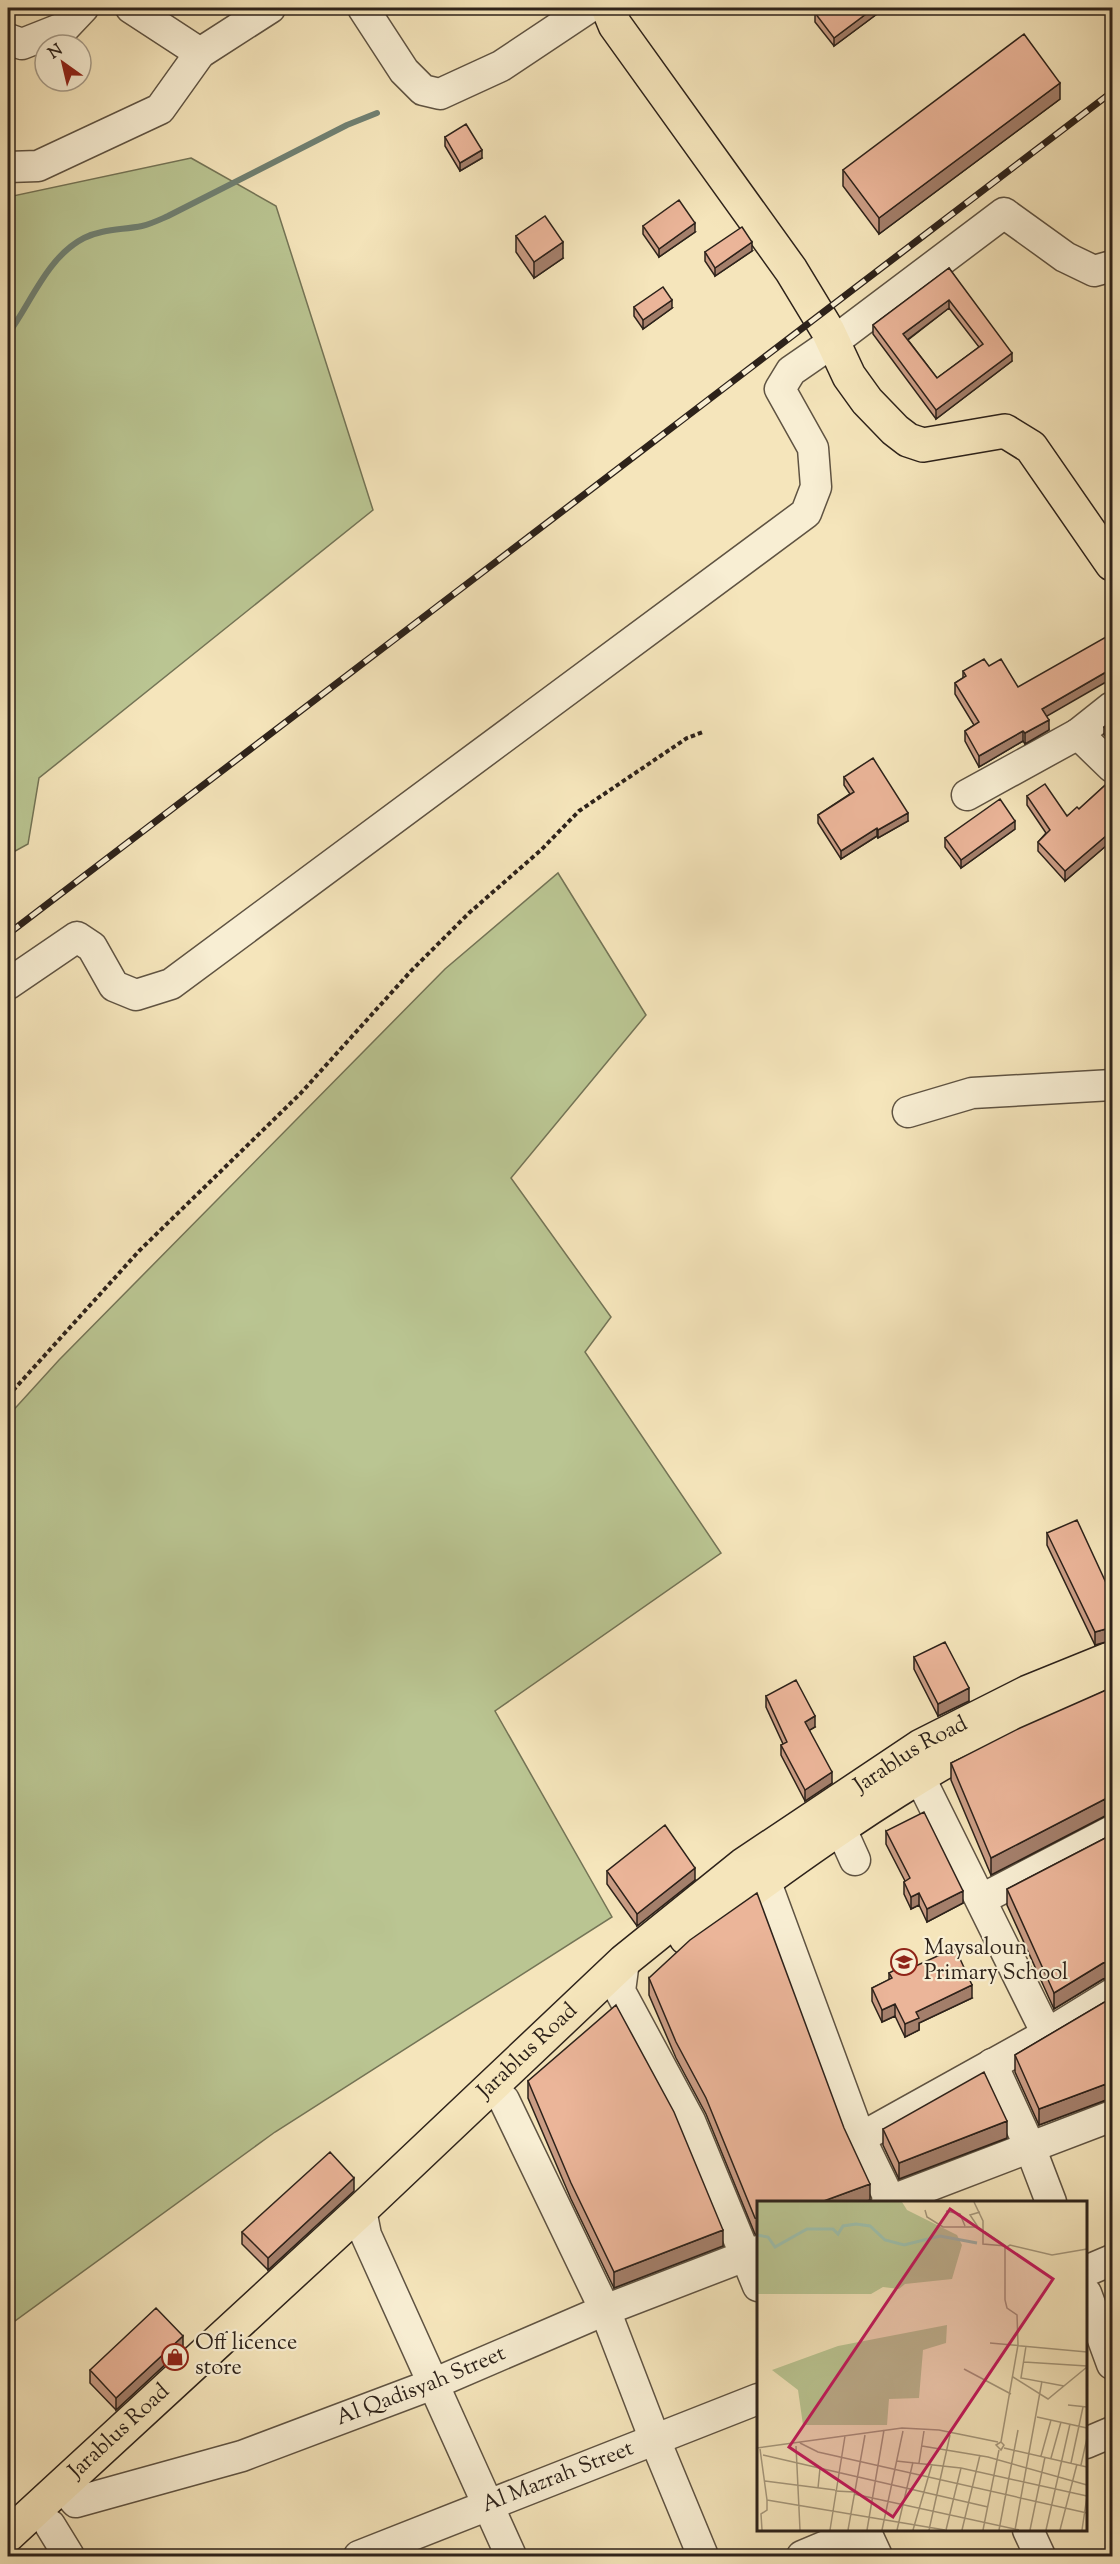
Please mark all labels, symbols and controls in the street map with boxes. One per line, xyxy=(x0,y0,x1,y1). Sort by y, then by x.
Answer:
north arrow xyxy=(33,33,93,93)
text: N xyxy=(44,39,68,66)
street label: Jarablus Road xyxy=(847,1709,974,1803)
place label: Maysaloun Primary School xyxy=(924,1933,1068,1990)
school or university icon: Maysaloun Primary School xyxy=(889,1947,919,1977)
street label: Jarablus Road xyxy=(470,1996,586,2108)
inset map xyxy=(757,2201,1087,2531)
place label: Off licence store xyxy=(195,2328,297,2385)
street label: Al Qadisyah Street xyxy=(332,2338,511,2435)
shop icon: Off licence store xyxy=(160,2342,190,2372)
street label: Jarablus Road xyxy=(61,2377,178,2488)
street label: Al Mazrah Street xyxy=(478,2433,639,2522)

